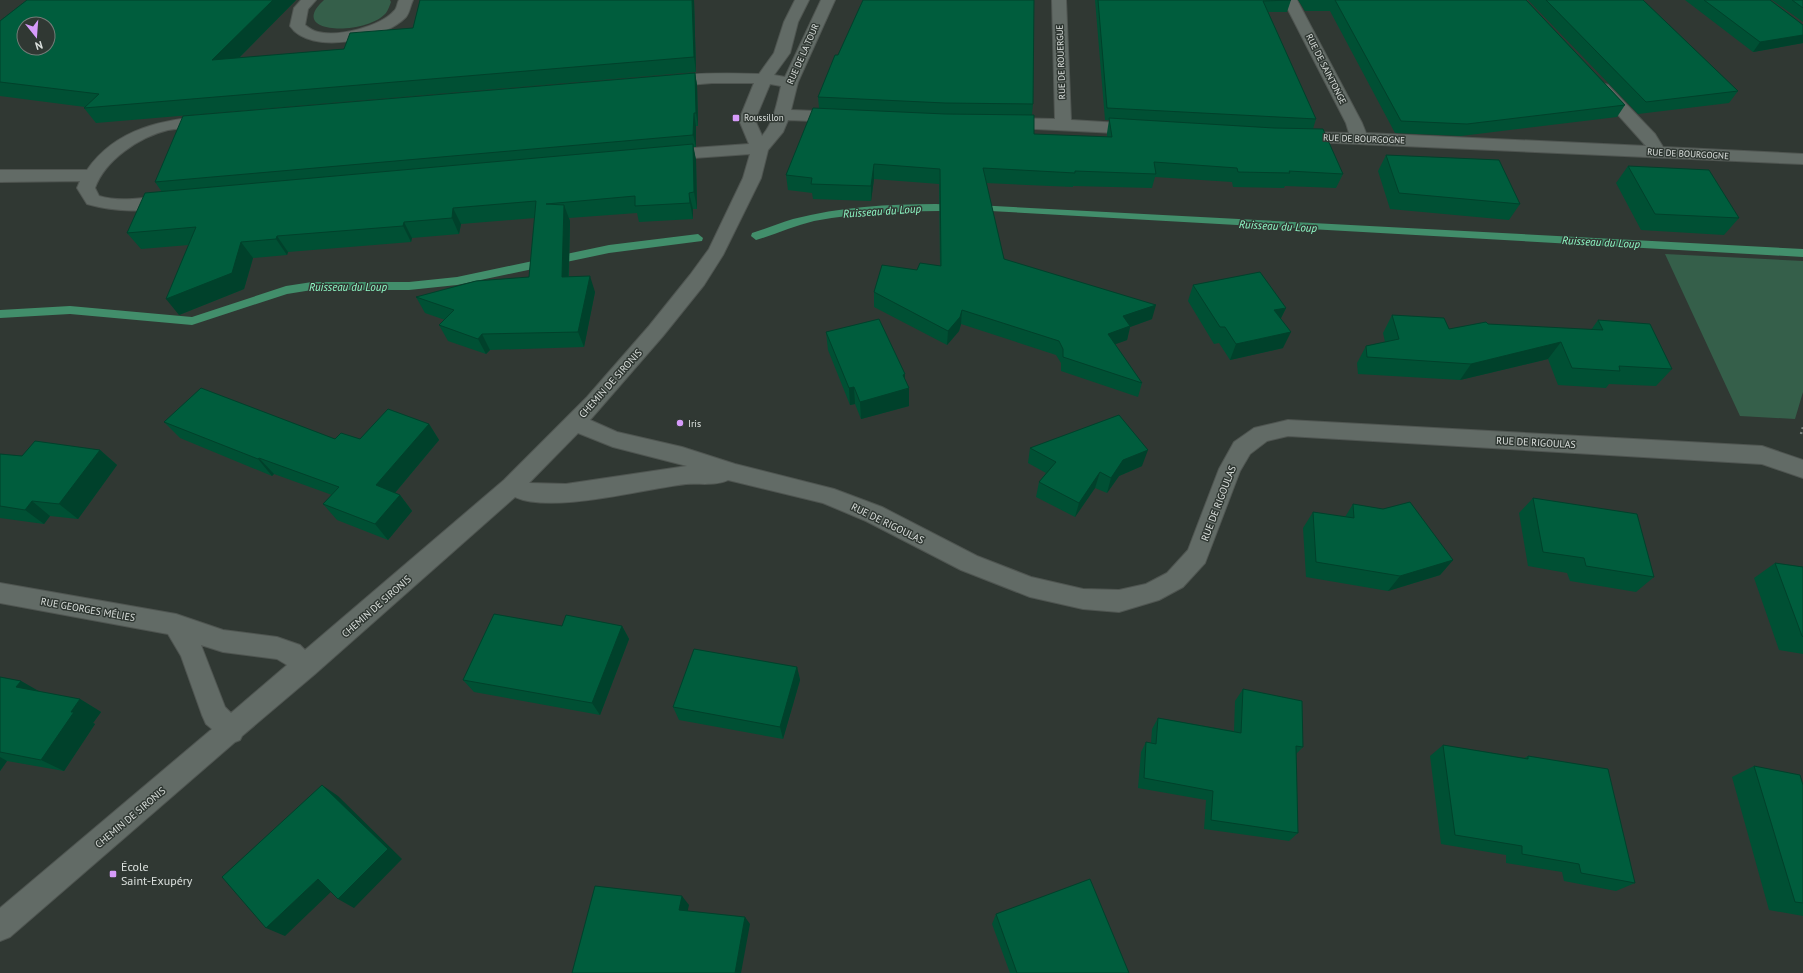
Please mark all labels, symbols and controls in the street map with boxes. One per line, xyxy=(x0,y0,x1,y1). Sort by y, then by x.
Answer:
north arrow xyxy=(16,16,56,56)
street label: RUE DE LA TOUR xyxy=(784,22,821,86)
street label: RUE DE ROUERGUE xyxy=(1054,24,1067,99)
street label: RUE DE SAINTONGE xyxy=(1304,32,1349,106)
text: N xyxy=(33,38,44,53)
place label: Roussillon xyxy=(744,112,784,123)
marker: Roussillon xyxy=(731,113,741,123)
street label: RUE DE BOURGOGNE xyxy=(1323,132,1405,145)
street label: RUE DE BOURGOGNE xyxy=(1647,146,1729,161)
water label: Ruisseau du Loup xyxy=(843,201,922,221)
water label: Ruisseau du Loup xyxy=(1239,217,1318,235)
water label: Ruisseau du Loup xyxy=(1562,233,1641,251)
water label: Ruisseau du Loup xyxy=(309,280,387,294)
street label: CHEMIN DE SIRONIS xyxy=(576,346,645,420)
place label: Iris xyxy=(688,417,701,430)
marker: Iris xyxy=(675,418,685,428)
street label: RUE DE RIGOULAS xyxy=(1496,434,1576,451)
street label: RUE DE RIGOULAS xyxy=(1198,464,1239,543)
street label: RUE DE RIGOULAS xyxy=(849,500,926,547)
street label: CHEMIN DE SIRONIS xyxy=(339,573,414,640)
street label: RUE GEORGES MÉLIES xyxy=(40,595,136,624)
street label: CHEMIN DE SIRONIS xyxy=(92,784,168,851)
place label: École Saint-Exupéry xyxy=(121,859,193,888)
marker: École Saint-Exupéry xyxy=(108,869,118,879)

